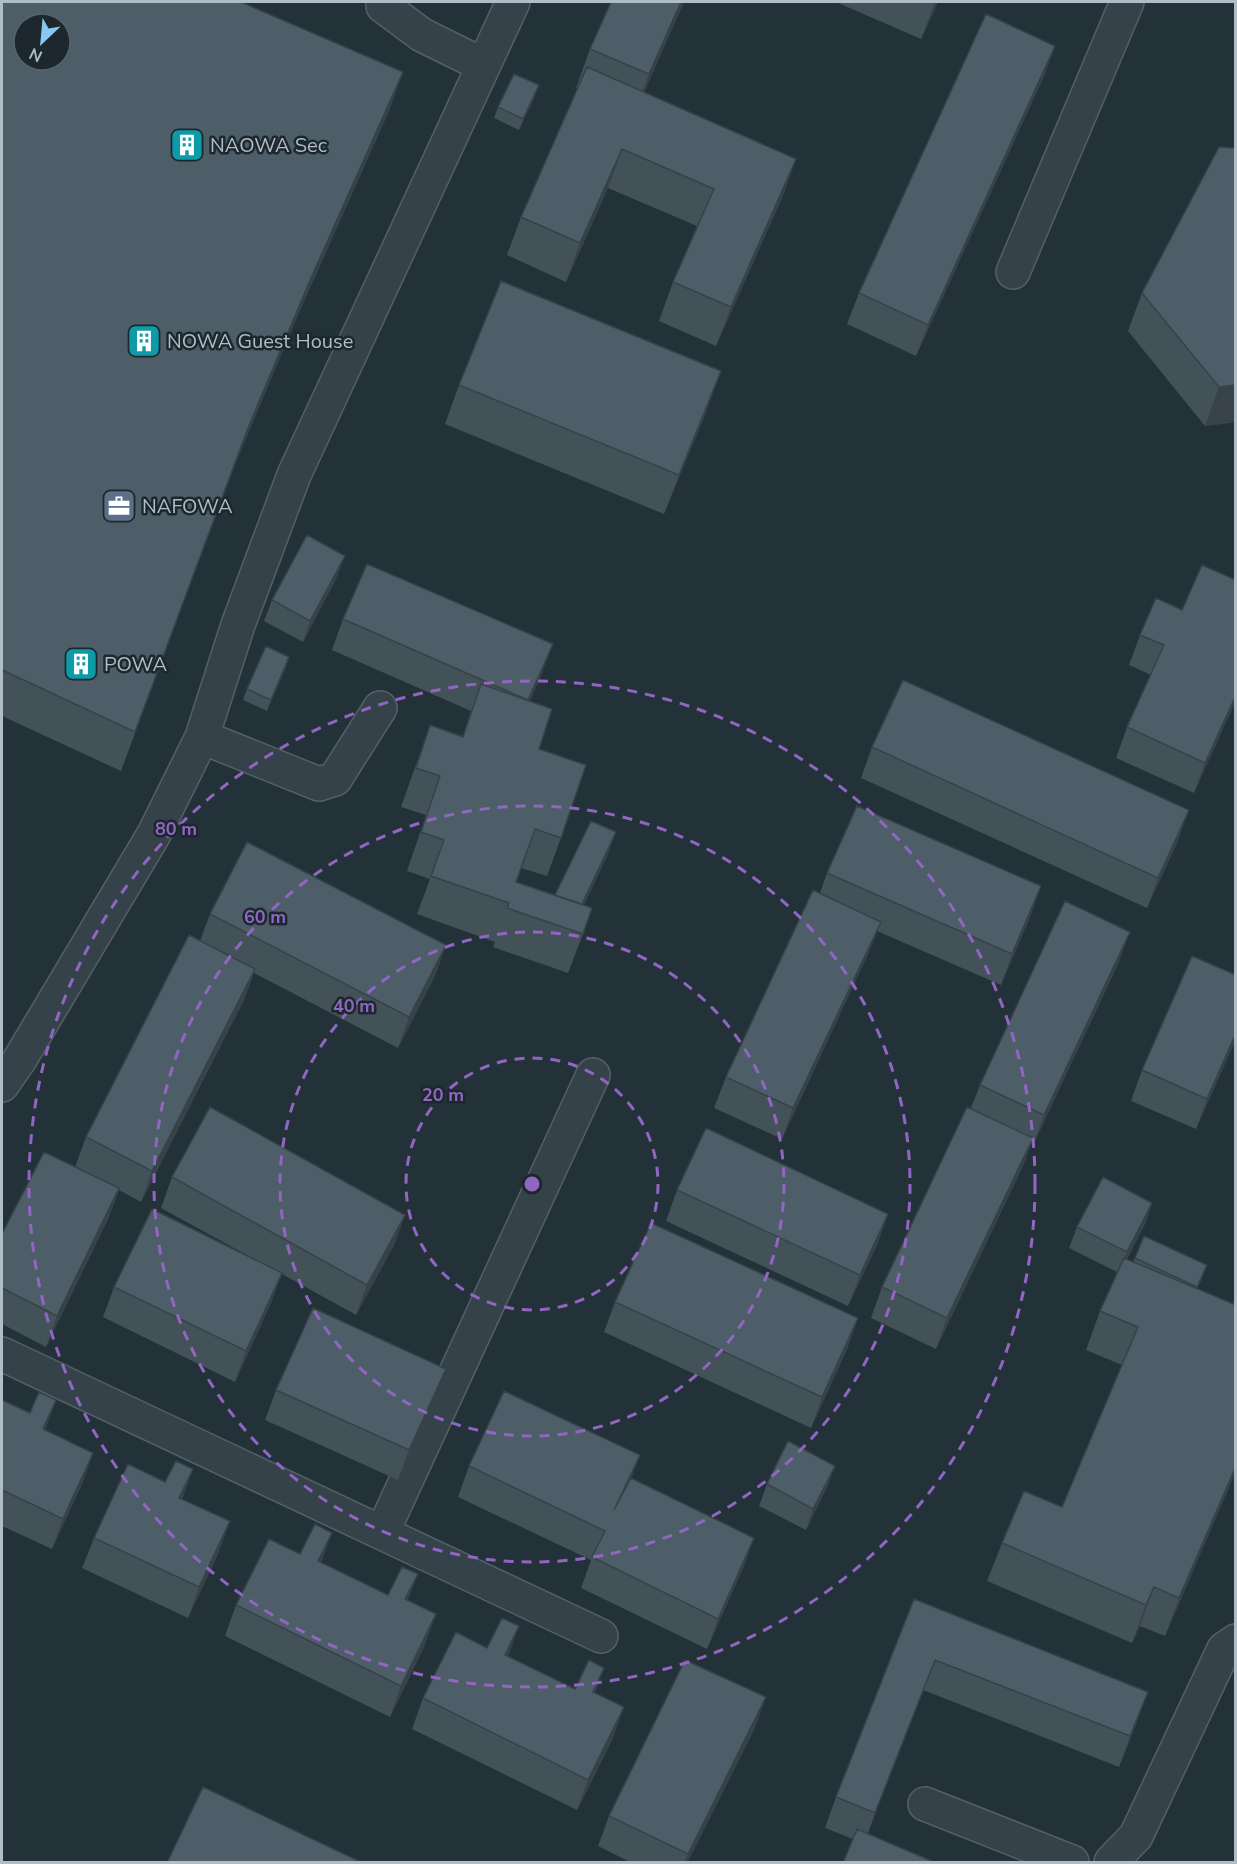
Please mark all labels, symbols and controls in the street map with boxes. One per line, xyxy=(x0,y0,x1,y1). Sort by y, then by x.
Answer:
north arrow xyxy=(12,12,72,72)
text: N xyxy=(26,42,46,67)
building icon: NAOWA Sec xyxy=(169,127,205,163)
place label: NAOWA Sec xyxy=(210,132,327,159)
building icon: NOWA Guest House xyxy=(126,323,162,359)
place label: NOWA Guest House xyxy=(167,328,353,355)
office icon: NAFOWA xyxy=(101,488,137,524)
place label: NAFOWA xyxy=(142,493,233,520)
building icon: POWA xyxy=(63,646,99,682)
place label: POWA xyxy=(104,651,167,678)
text: 80 m xyxy=(155,817,197,841)
text: 60 m xyxy=(244,905,286,929)
text: 40 m xyxy=(333,994,375,1018)
text: 20 m xyxy=(422,1083,464,1107)
centre of rings xyxy=(522,1174,542,1194)

